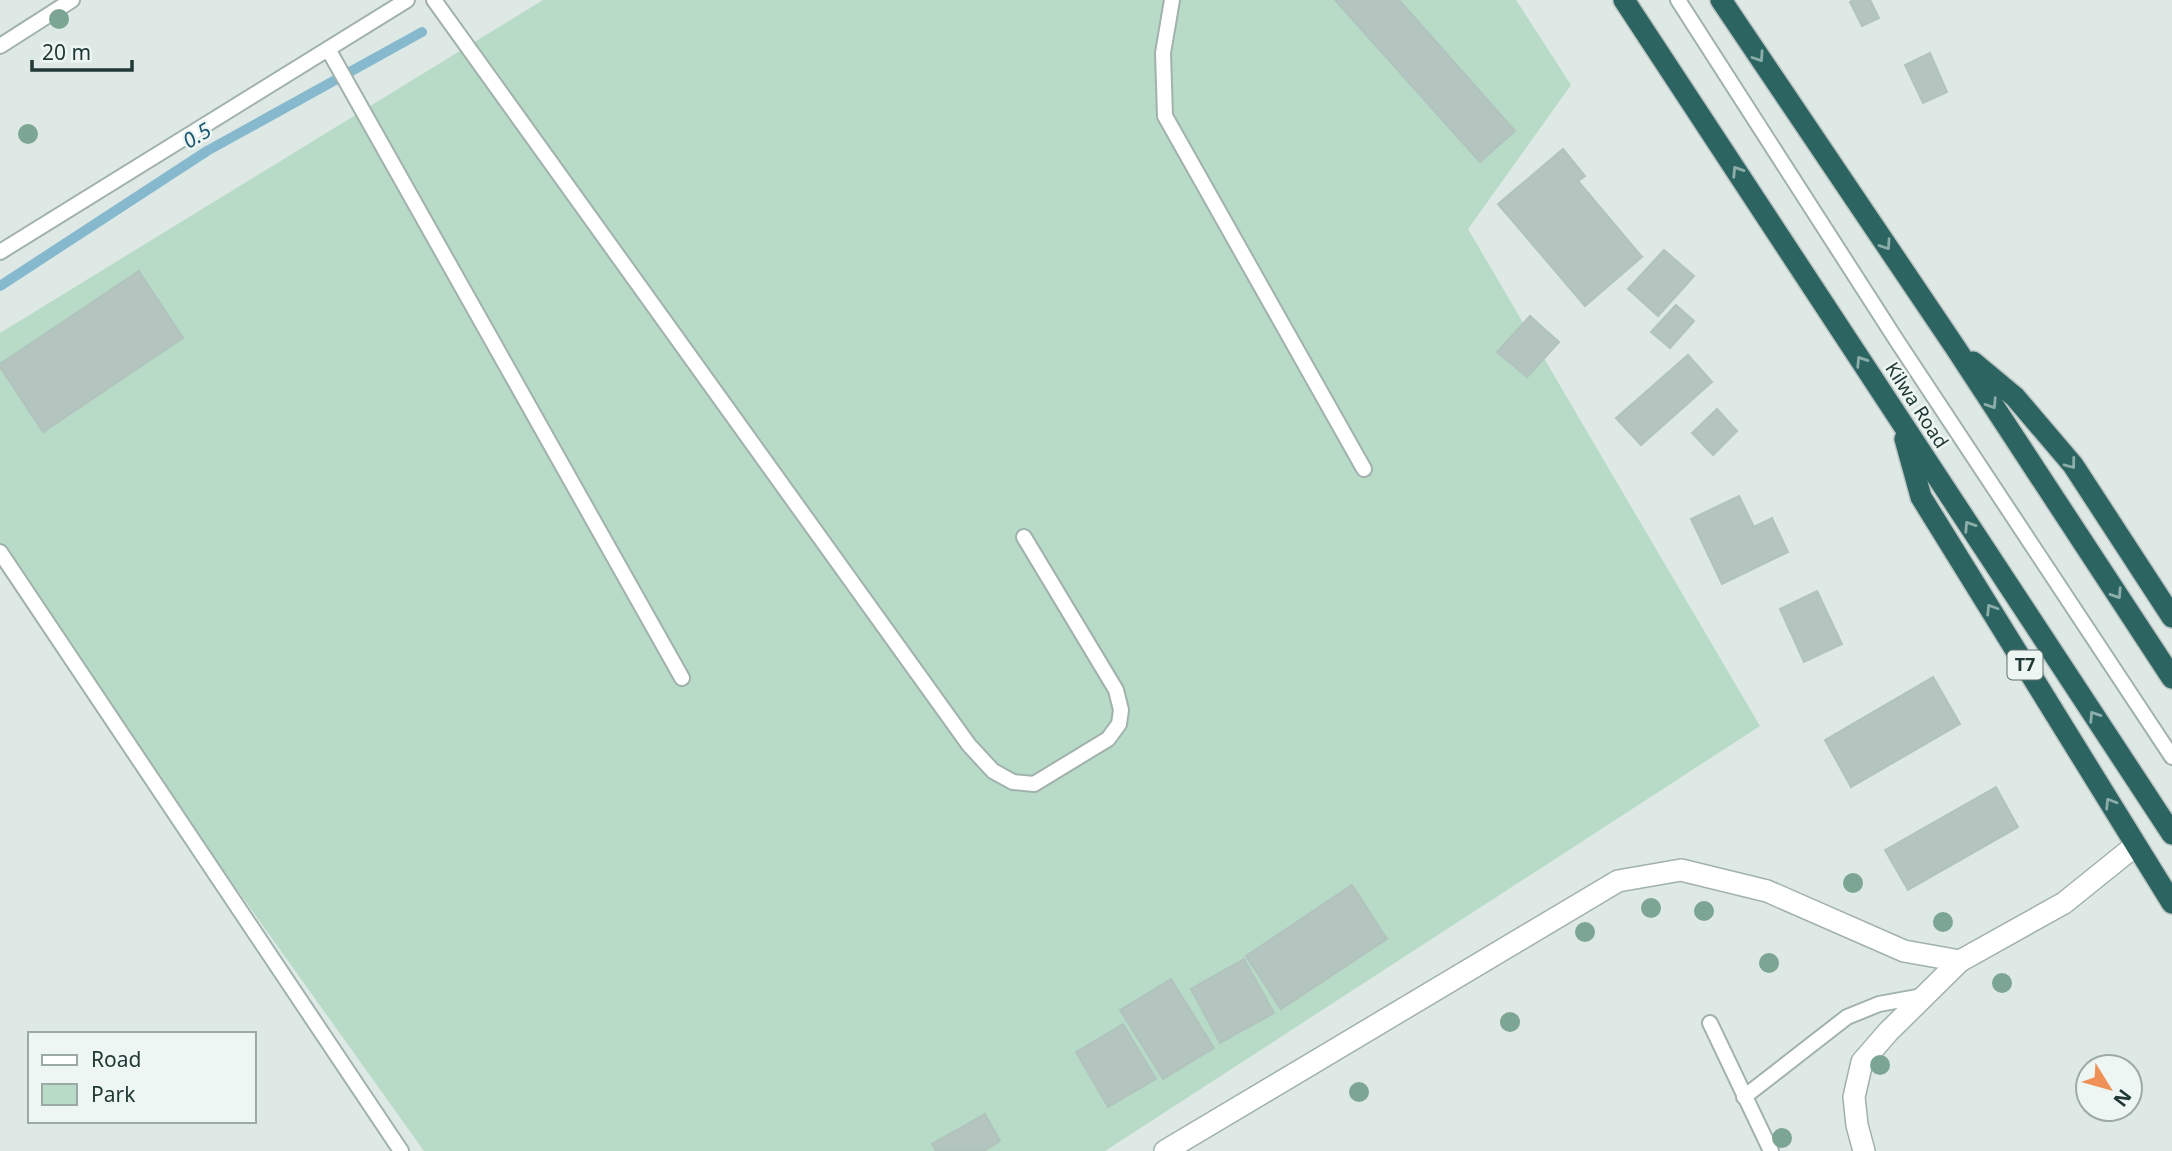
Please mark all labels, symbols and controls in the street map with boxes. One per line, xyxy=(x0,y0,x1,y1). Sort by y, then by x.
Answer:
scale bar xyxy=(32,28,131,72)
text: 20 m xyxy=(42,38,91,66)
one-way arrow xyxy=(1751,49,1764,62)
water label: 0.5 xyxy=(177,116,216,154)
one-way arrow xyxy=(1732,166,1745,179)
one-way arrow xyxy=(1878,237,1891,250)
one-way arrow xyxy=(1857,356,1870,369)
street label: Kilwa Road xyxy=(1879,357,1955,453)
one-way arrow xyxy=(1984,396,1997,409)
one-way arrow xyxy=(2063,457,2076,469)
one-way arrow xyxy=(1964,520,1977,533)
one-way arrow xyxy=(2109,586,2121,599)
one-way arrow xyxy=(1986,604,1999,617)
road number: T7 xyxy=(2008,650,2042,680)
one-way arrow xyxy=(2090,711,2102,724)
one-way arrow xyxy=(2106,798,2119,811)
legend xyxy=(28,1032,256,1123)
text: Road xyxy=(91,1045,141,1073)
north arrow xyxy=(2074,1053,2144,1123)
text: Park xyxy=(91,1080,136,1108)
text: N xyxy=(2108,1084,2138,1112)

